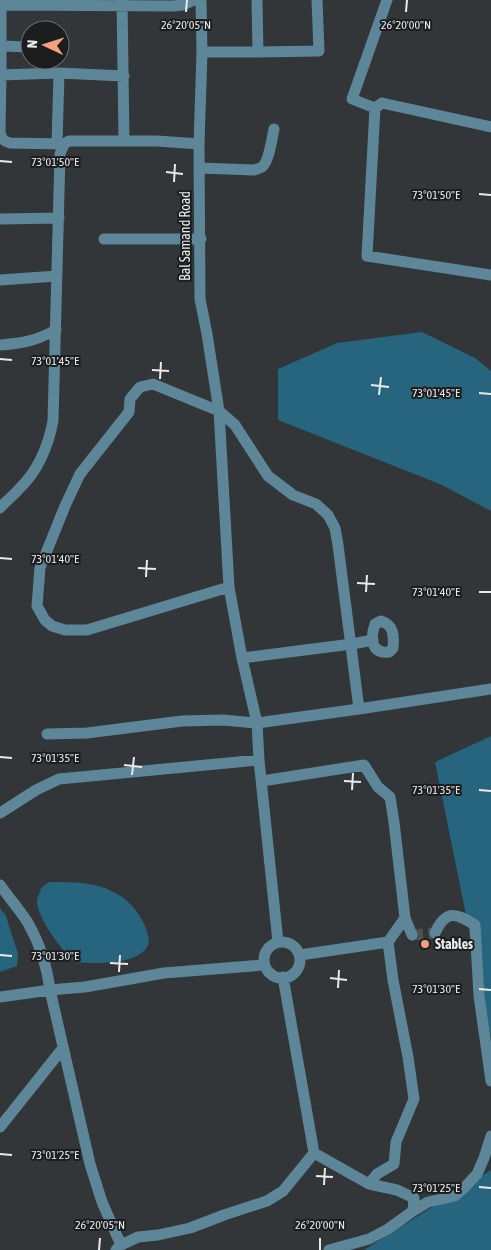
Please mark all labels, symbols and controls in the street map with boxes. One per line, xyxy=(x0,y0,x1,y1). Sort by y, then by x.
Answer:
text: 26°20'05"N xyxy=(161,18,211,32)
text: 26°20'00"N xyxy=(381,18,431,32)
north arrow xyxy=(20,20,70,70)
text: N xyxy=(24,39,40,49)
text: 73°01'50"E xyxy=(31,155,79,169)
text: 73°01'50"E xyxy=(412,188,460,202)
street label: Bal Samand Road xyxy=(177,191,193,281)
text: 73°01'45"E xyxy=(31,354,79,368)
text: 73°01'45"E xyxy=(412,386,460,400)
text: 73°01'40"E xyxy=(31,552,79,566)
text: 73°01'40"E xyxy=(412,585,460,599)
text: 73°01'35"E xyxy=(31,751,79,765)
text: 73°01'35"E xyxy=(412,783,460,797)
place label: Stables xyxy=(435,936,473,952)
marker: Stables xyxy=(419,938,431,950)
text: 73°01'30"E xyxy=(31,949,79,963)
text: 73°01'30"E xyxy=(412,982,460,996)
text: 73°01'25"E xyxy=(31,1148,79,1162)
text: 73°01'25"E xyxy=(412,1181,460,1195)
text: 26°20'05"N xyxy=(75,1218,125,1232)
text: 26°20'00"N xyxy=(295,1218,345,1232)

